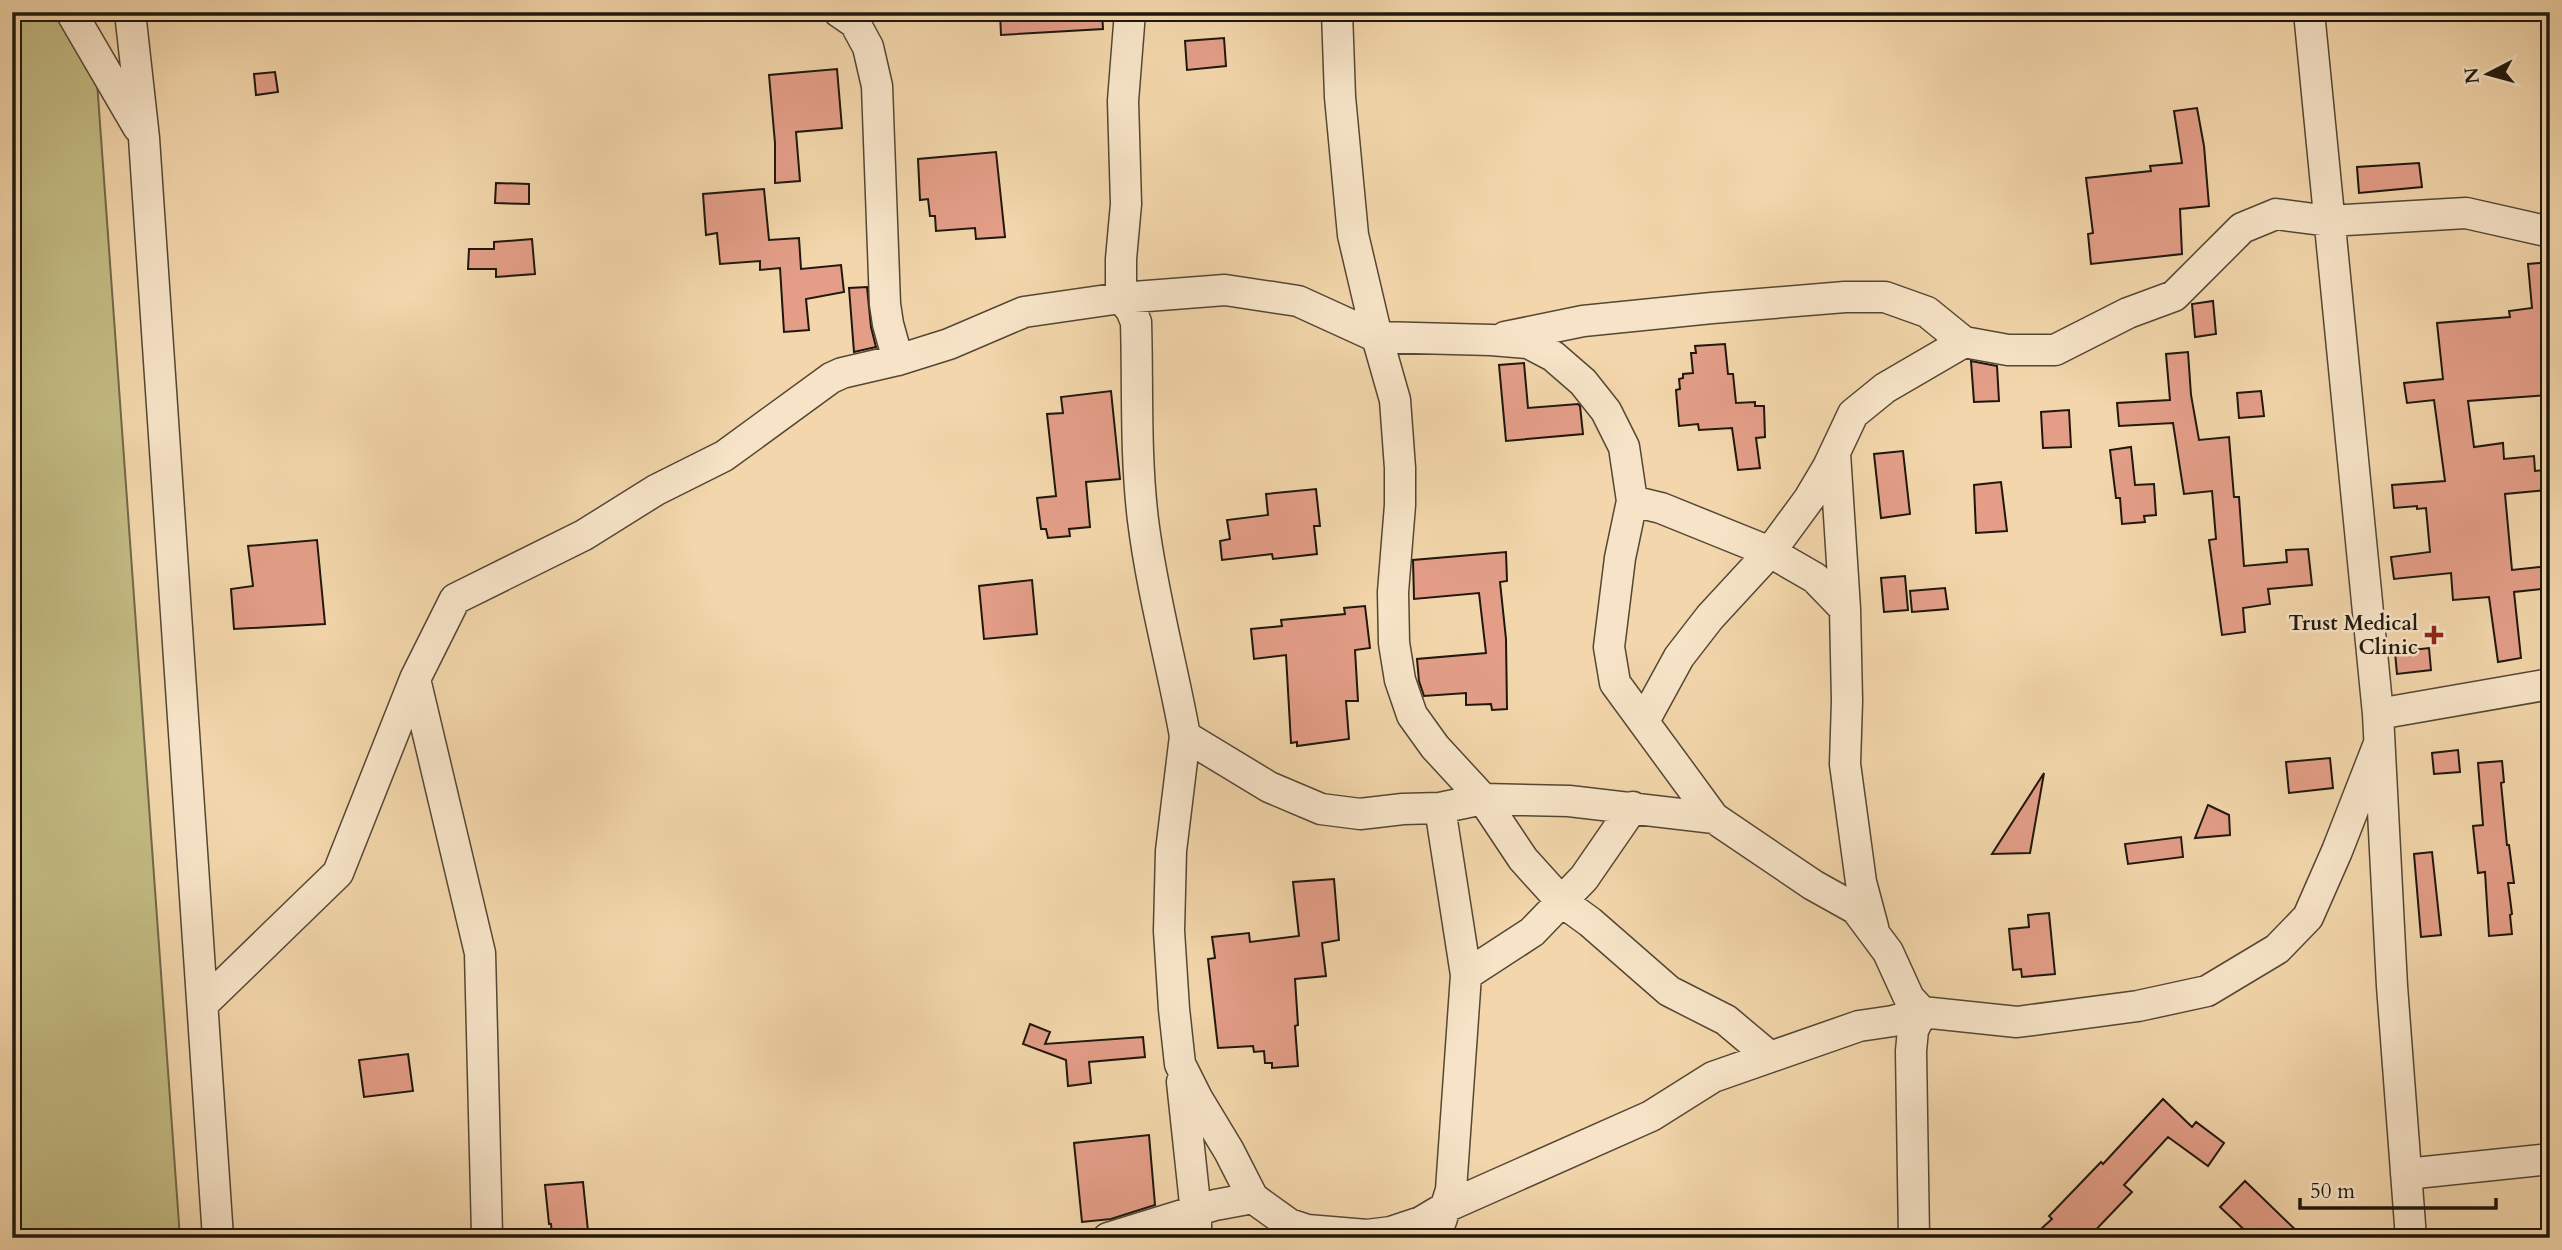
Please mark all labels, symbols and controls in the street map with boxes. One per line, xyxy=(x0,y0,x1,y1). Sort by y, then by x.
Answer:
north arrow xyxy=(2454,38,2524,108)
text: N xyxy=(2458,66,2486,85)
place label: Trust Medical Clinic xyxy=(2288,609,2418,662)
marker: Trust Medical Clinic xyxy=(2424,625,2444,645)
scale bar xyxy=(2300,1166,2496,1210)
text: 50 m xyxy=(2310,1177,2355,1206)

